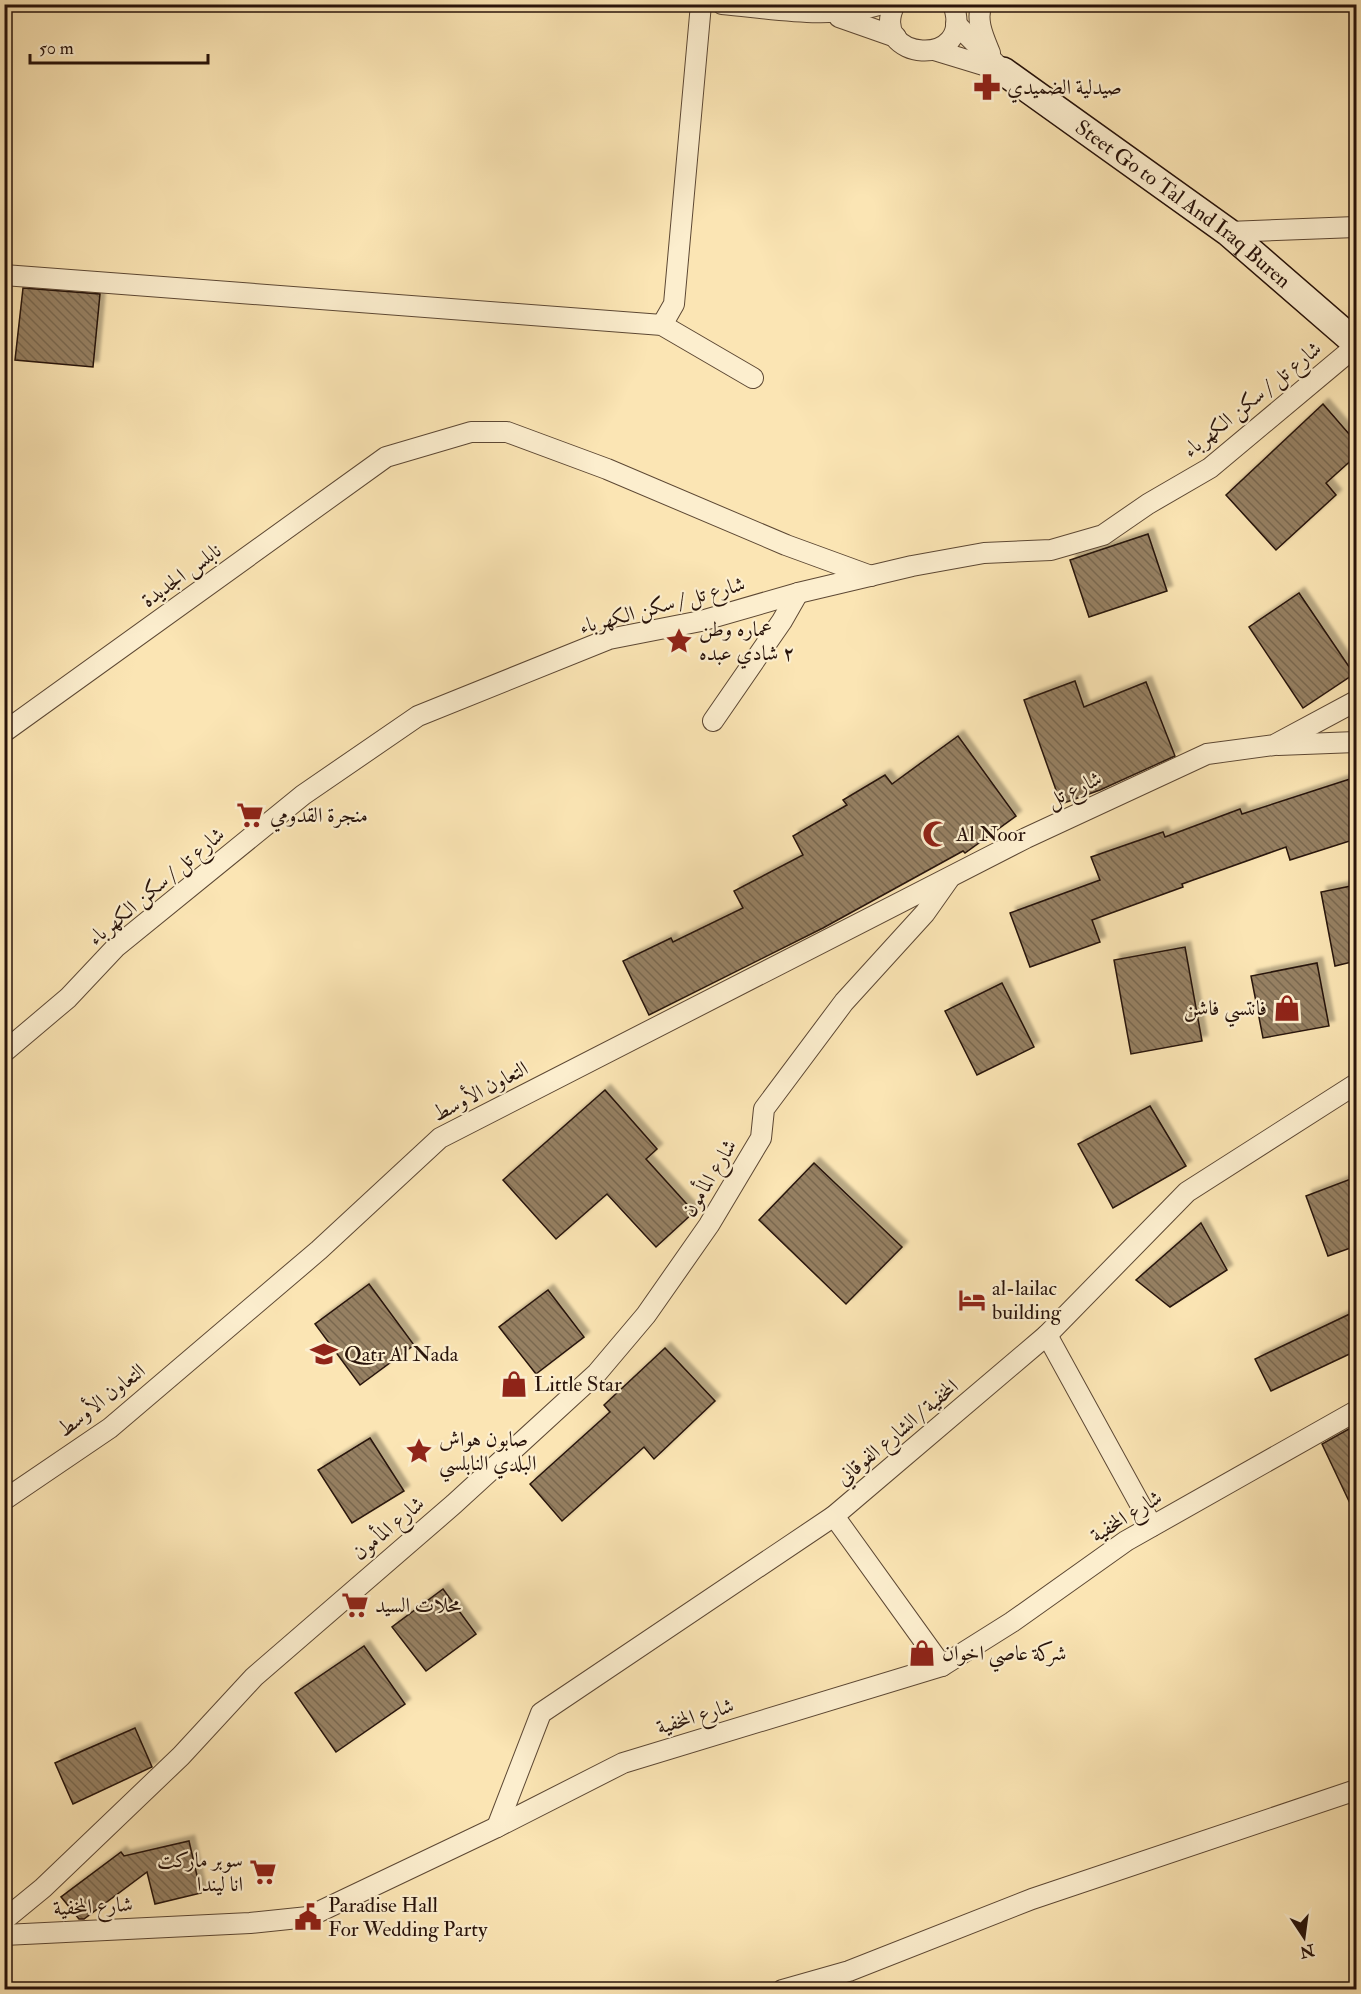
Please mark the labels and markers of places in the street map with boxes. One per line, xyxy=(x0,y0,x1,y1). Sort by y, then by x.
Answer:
pharmacy icon: صيدلية الضميدي xyxy=(972,72,1002,102)
place label: صيدلية الضميدي xyxy=(1007,74,1122,103)
place label: عماره وطن ٢ شادي عبده xyxy=(699,616,795,669)
place icon: عماره وطن ٢ شادي عبده xyxy=(664,626,694,656)
supermarket icon: منجرة القدومي xyxy=(235,800,265,830)
place label: منجرة القدومي xyxy=(270,802,368,832)
mosque icon: Al Noor xyxy=(921,819,951,849)
place label: Al Noor xyxy=(955,821,1026,848)
shop icon: فانتسي فاشن xyxy=(1272,993,1302,1023)
place label: فانتسي فاشن xyxy=(1184,995,1267,1028)
place label: al-lailac building xyxy=(992,1275,1062,1326)
hotel icon: al-lailac building xyxy=(957,1285,987,1315)
school or university icon: Qatr Al Nada xyxy=(309,1339,339,1369)
place label: Qatr Al Nada xyxy=(344,1341,459,1368)
shop icon: Little Star xyxy=(499,1369,529,1399)
place label: Little Star xyxy=(534,1371,622,1398)
place label: صابون هواش البلدي النابلسي xyxy=(439,1426,537,1483)
place icon: صابون هواش البلدي النابلسي xyxy=(404,1436,434,1466)
supermarket icon: محلات السيد xyxy=(340,1590,370,1620)
place label: محلات السيد xyxy=(375,1592,462,1619)
shop icon: شركة عاصي اخوان xyxy=(907,1638,937,1668)
place label: شركة عاصي اخوان xyxy=(942,1640,1066,1673)
place label: سوبر ماركت انا ليندا xyxy=(157,1847,243,1898)
supermarket icon: سوبر ماركت انا ليندا xyxy=(248,1857,278,1887)
place label: Paradise Hall For Wedding Party xyxy=(328,1892,488,1943)
public building icon: Paradise Hall For Wedding Party xyxy=(293,1902,323,1932)

